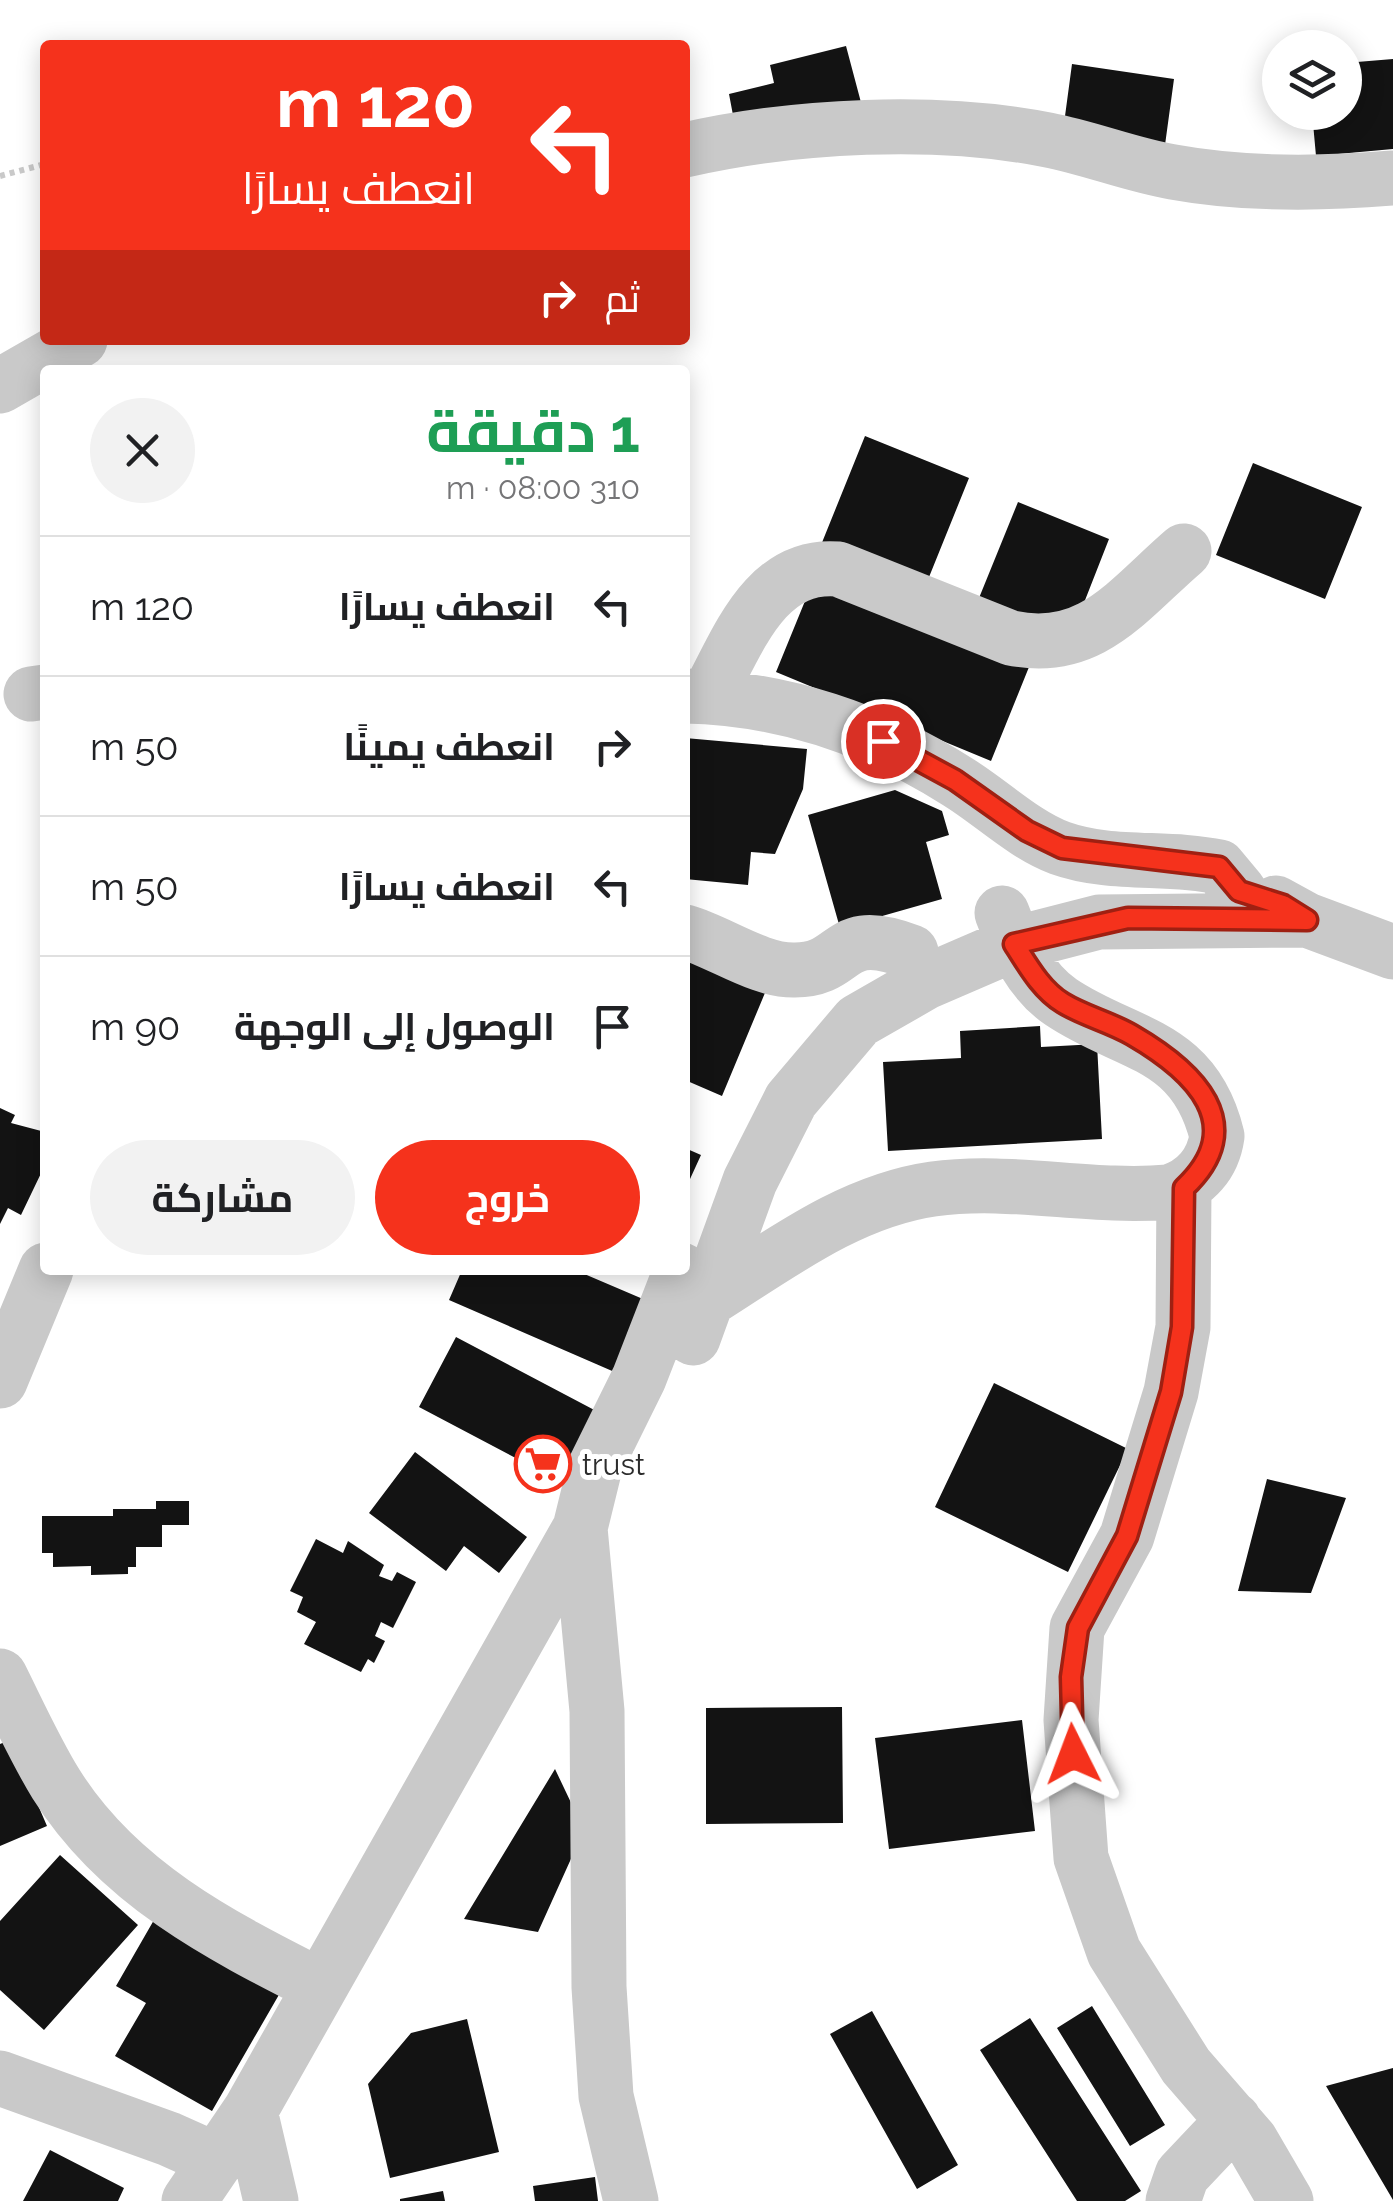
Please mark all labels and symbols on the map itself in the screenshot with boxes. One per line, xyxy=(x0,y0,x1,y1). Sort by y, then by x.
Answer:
pin xyxy=(841,699,926,784)
supermarket icon: trust xyxy=(513,1434,573,1494)
place label: trust xyxy=(582,1447,645,1482)
position arrow xyxy=(1021,1702,1125,1806)

